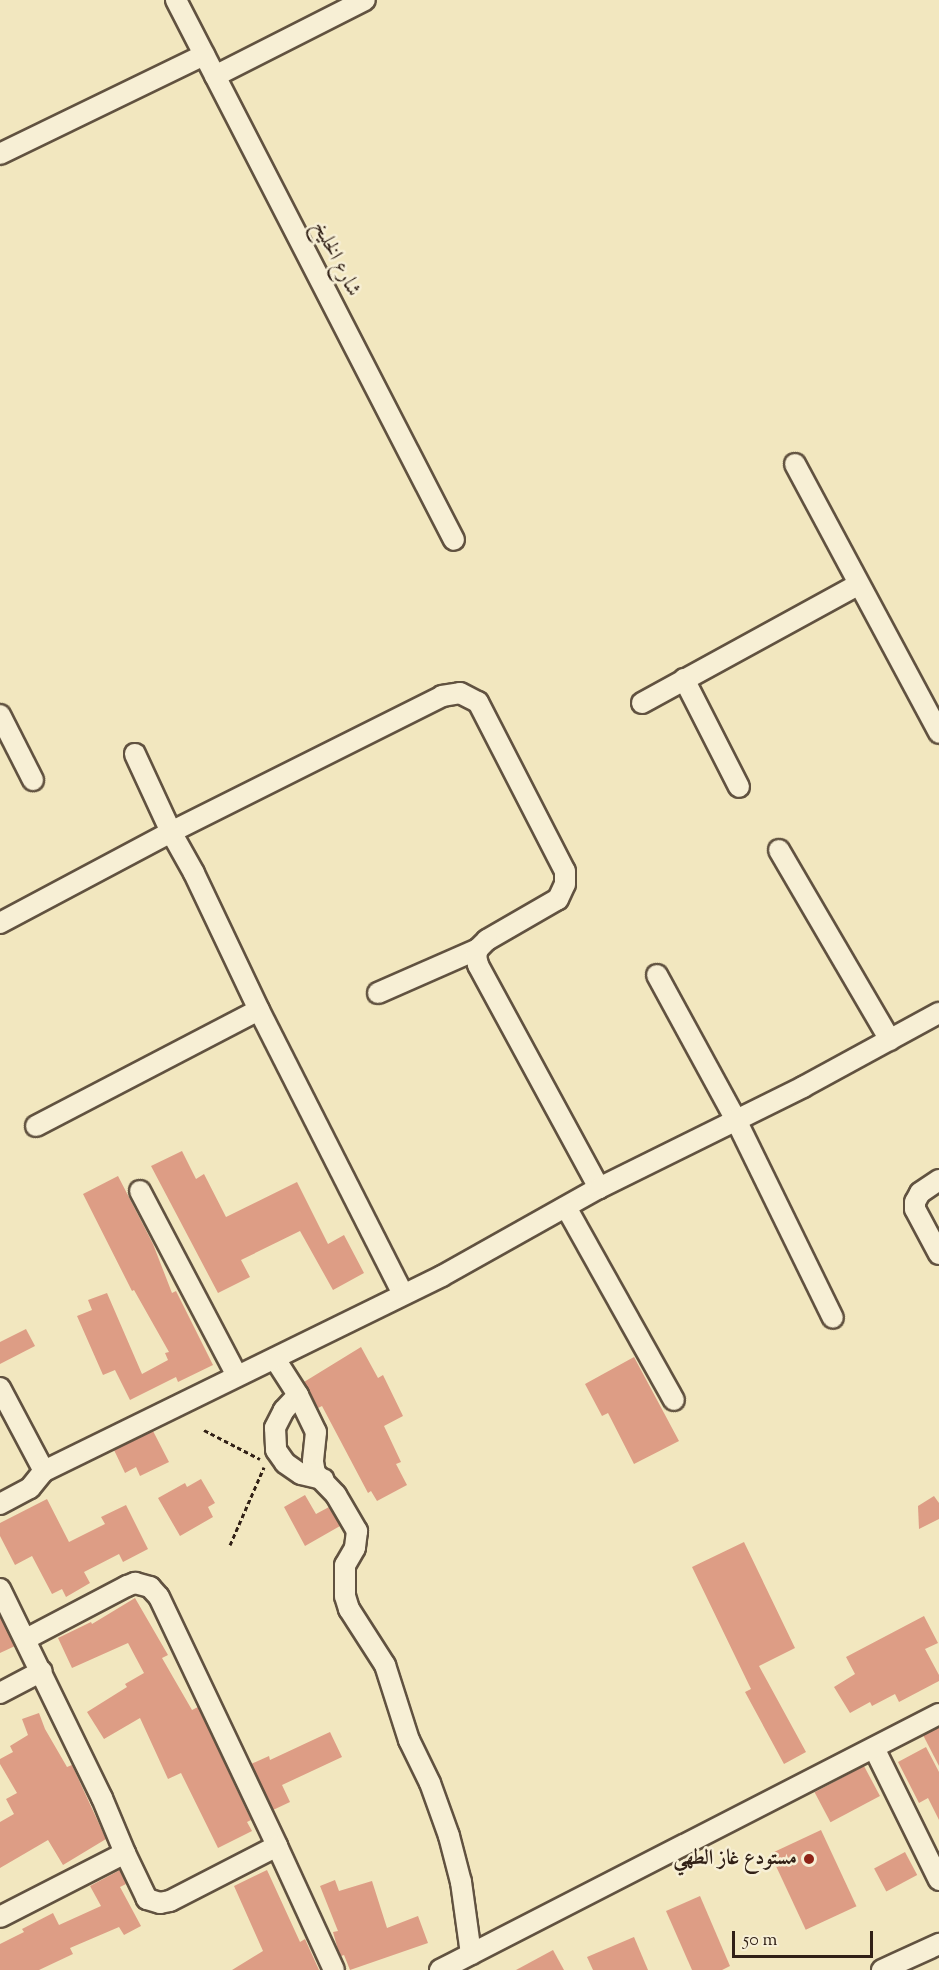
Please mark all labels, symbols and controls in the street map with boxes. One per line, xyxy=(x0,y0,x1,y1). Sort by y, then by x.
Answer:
street label: شارع الخليخ xyxy=(306,217,366,301)
place label: مستودع غاز الطهي xyxy=(673,1846,797,1872)
marker: مستودع غاز الطهي xyxy=(802,1852,816,1866)
scale bar xyxy=(735,1919,876,1957)
text: 50 m xyxy=(743,1928,777,1954)

